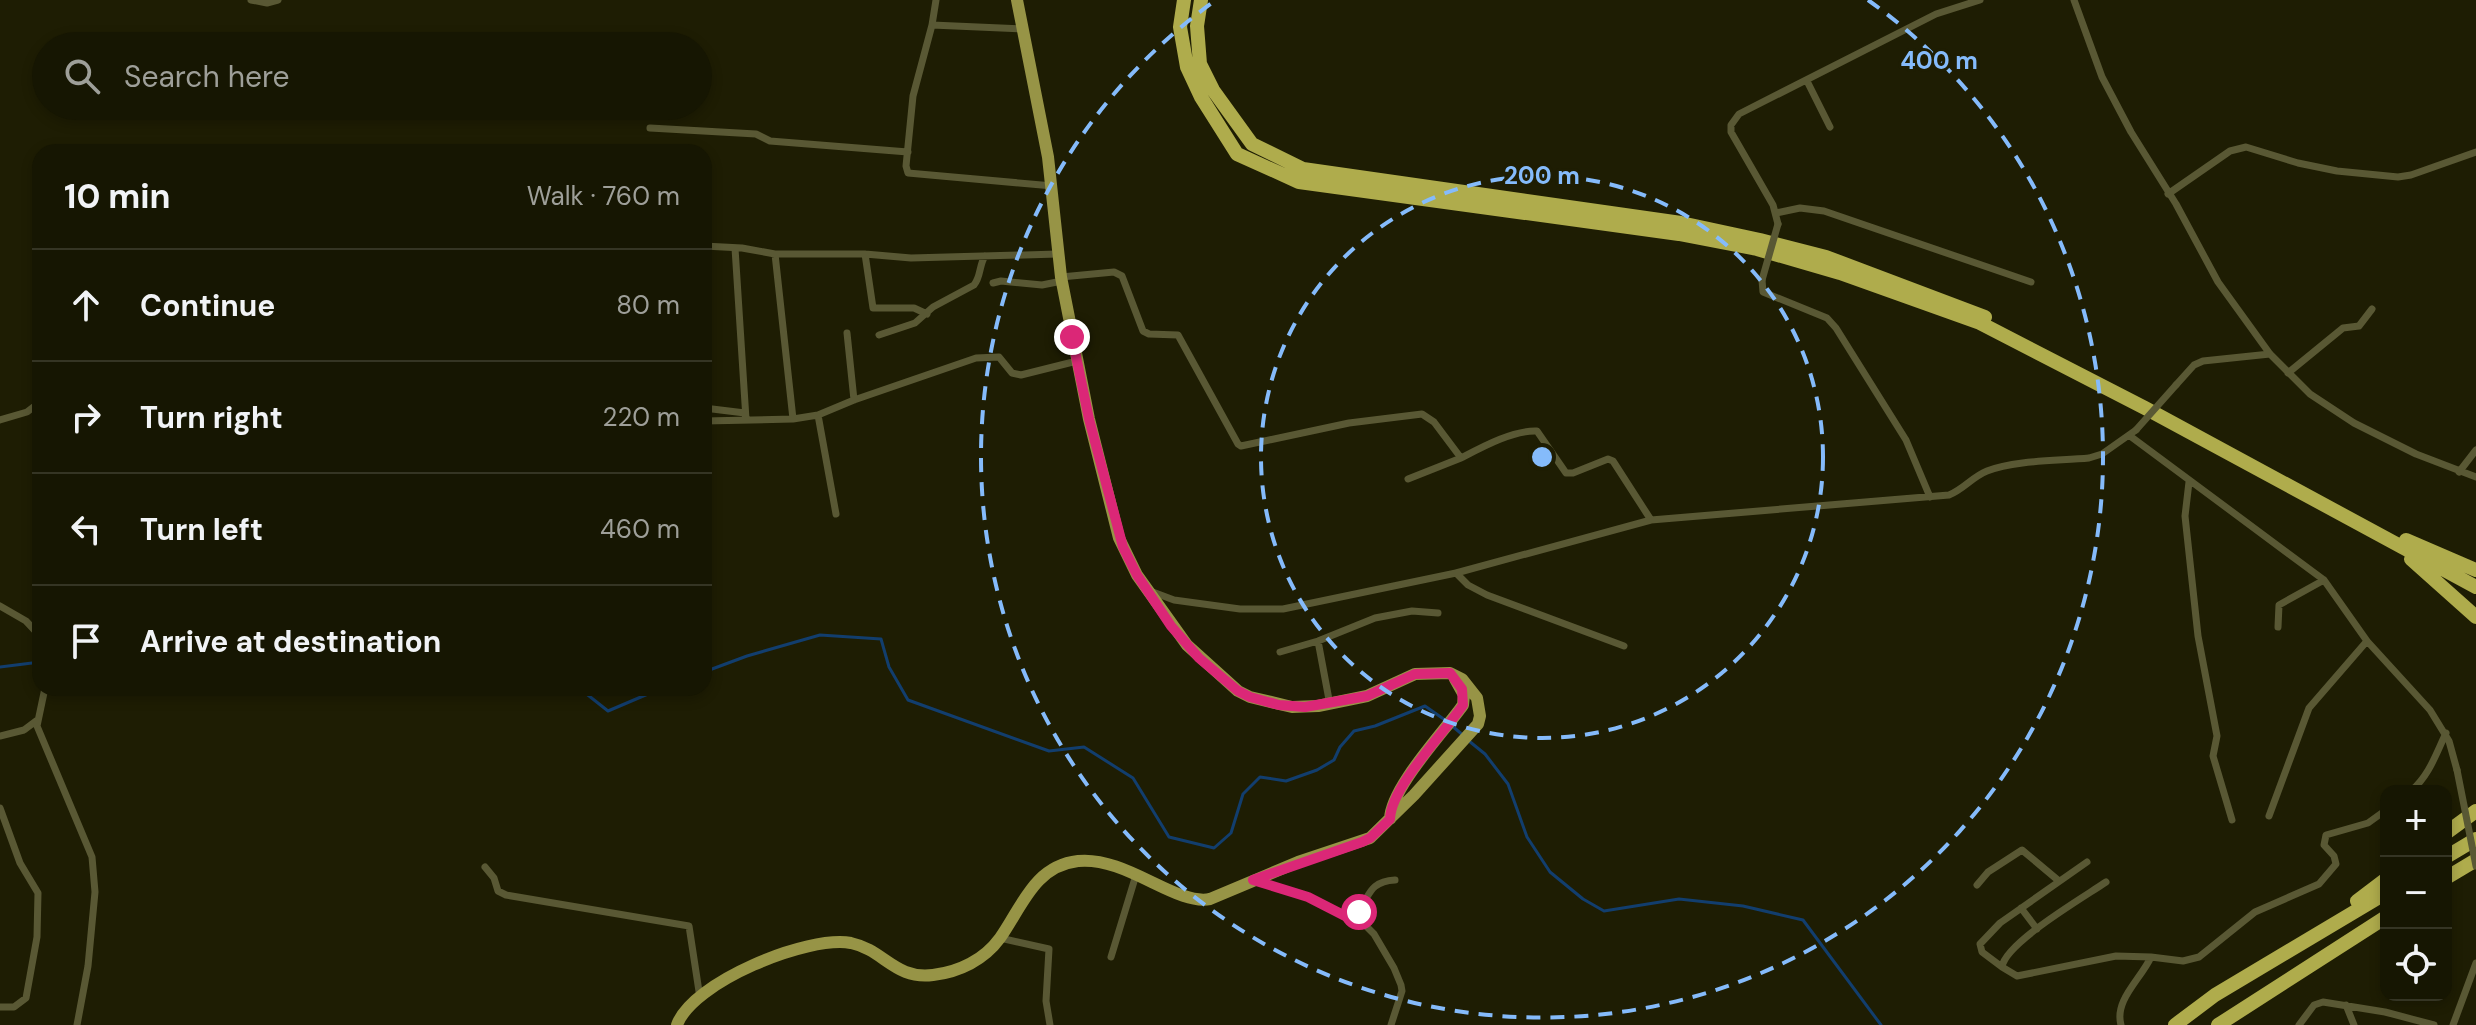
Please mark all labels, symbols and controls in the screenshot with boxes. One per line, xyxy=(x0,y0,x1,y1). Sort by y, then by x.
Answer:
search box xyxy=(32,32,712,120)
text: 400 m xyxy=(1900,45,1978,76)
icon: search xyxy=(60,54,104,98)
text: Search here xyxy=(124,57,290,96)
text: 200 m xyxy=(1504,160,1580,191)
text: 10 min xyxy=(64,174,171,219)
text: Walk · 760 m xyxy=(527,179,680,213)
icon: ahead xyxy=(64,283,108,327)
text: Continue xyxy=(140,286,275,325)
text: 80 m xyxy=(616,288,680,322)
route end xyxy=(1054,319,1090,355)
icon: right xyxy=(64,395,108,439)
text: Turn right xyxy=(140,398,283,437)
text: 220 m xyxy=(602,400,680,434)
centre of rings xyxy=(1528,443,1556,471)
icon: left xyxy=(64,507,108,551)
text: Turn left xyxy=(140,510,263,549)
text: 460 m xyxy=(600,512,680,546)
icon: arrive xyxy=(64,619,108,663)
text: Arrive at destination xyxy=(140,622,441,661)
map controls xyxy=(2380,785,2452,1001)
button: + xyxy=(2380,785,2452,857)
button: − xyxy=(2380,857,2452,929)
route start xyxy=(1341,894,1377,930)
button: locate xyxy=(2380,929,2452,1001)

